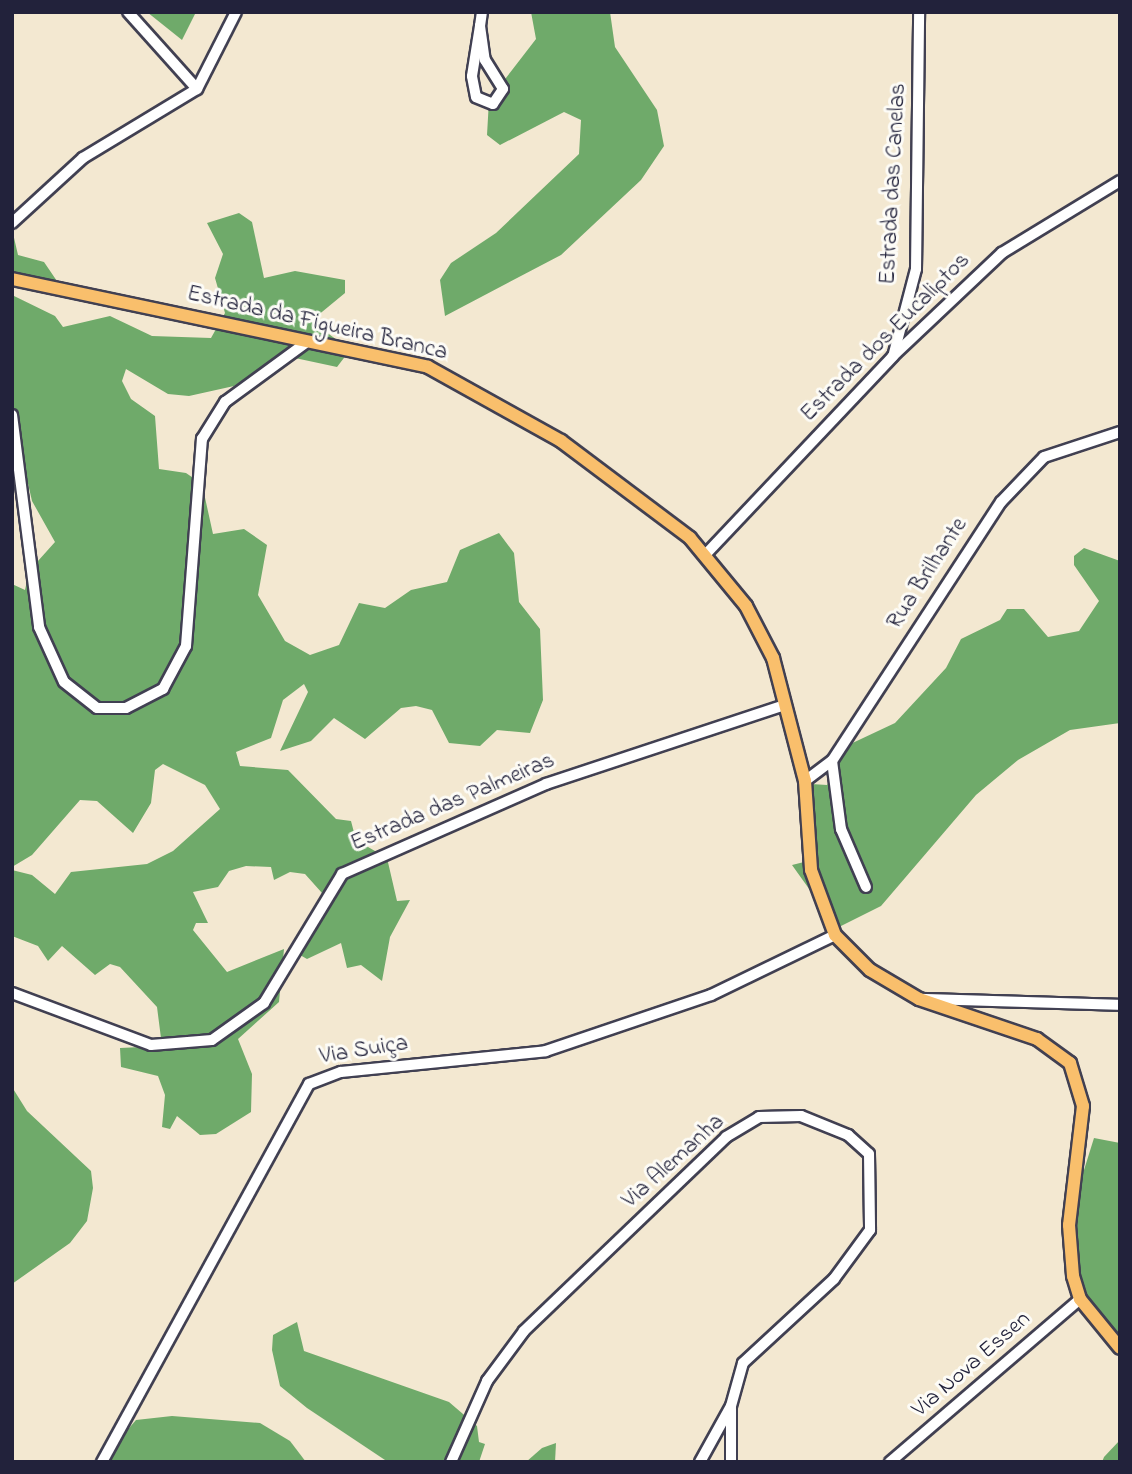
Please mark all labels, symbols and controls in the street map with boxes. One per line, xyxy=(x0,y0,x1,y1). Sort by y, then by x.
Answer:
street label: Estrada das Canelas xyxy=(875,83,913,285)
street label: Estrada dos Eucaliptos xyxy=(796,248,976,428)
street label: Estrada da Figueira Branca xyxy=(184,281,450,367)
street label: Rua Brilhante xyxy=(882,513,974,635)
street label: Estrada das Palmeiras xyxy=(347,748,559,858)
street label: Via Suiça xyxy=(318,1030,410,1072)
street label: Via Alemanha xyxy=(617,1109,731,1215)
street label: Via Nova Essen xyxy=(907,1306,1037,1424)

